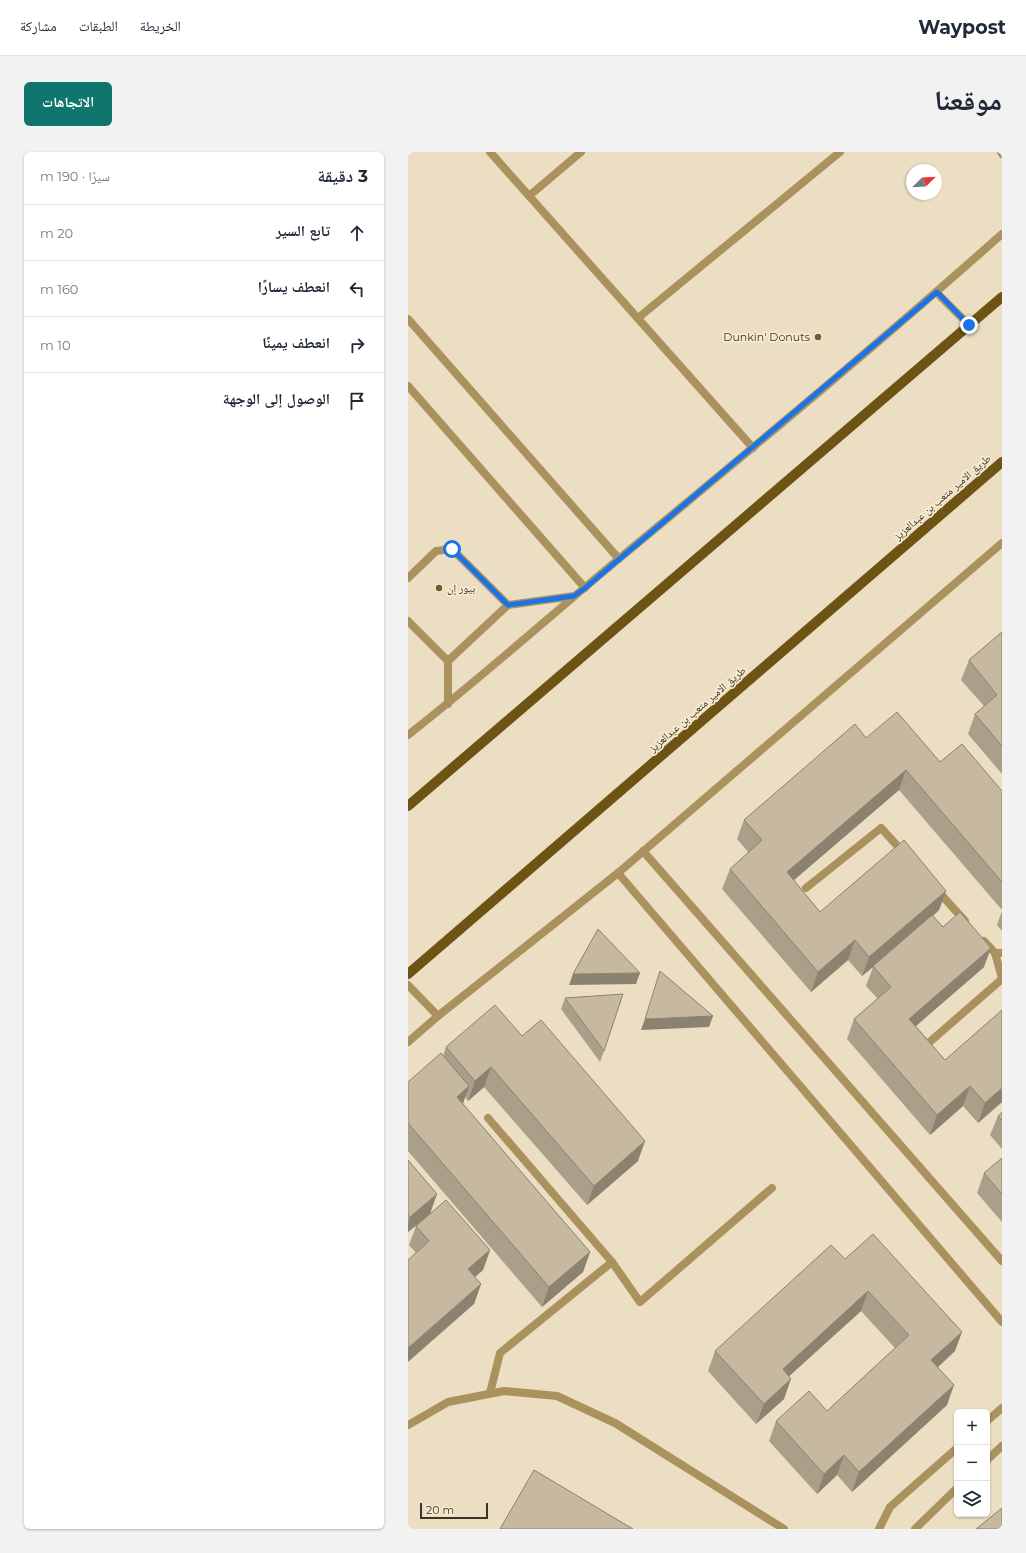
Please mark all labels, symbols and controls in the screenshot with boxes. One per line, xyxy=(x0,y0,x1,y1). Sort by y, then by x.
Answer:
text: Waypost xyxy=(918,16,1006,39)
text: مشاركة xyxy=(20,17,57,35)
text: الطبقات xyxy=(79,17,118,35)
text: الخريطة xyxy=(140,17,181,35)
button: الاتجاهات xyxy=(24,82,112,126)
text: موقعنا xyxy=(934,83,1002,117)
north arrow xyxy=(906,164,942,200)
text: 3 دقيقة xyxy=(317,166,368,186)
text: سيرًا · 190 m xyxy=(40,168,110,184)
text: تابع السير xyxy=(276,221,330,240)
icon: ahead xyxy=(346,222,368,244)
text: 20 m xyxy=(40,225,73,241)
text: انعطف يسارًا xyxy=(258,277,330,296)
icon: left xyxy=(346,278,368,300)
text: 160 m xyxy=(40,281,78,297)
route end xyxy=(960,316,978,334)
place label: Dunkin' Donuts xyxy=(723,330,811,344)
marker: Dunkin' Donuts xyxy=(813,332,823,342)
text: انعطف يمينًا xyxy=(262,333,330,352)
icon: right xyxy=(346,334,368,356)
text: 10 m xyxy=(40,337,71,353)
text: الوصول إلى الوجهة xyxy=(223,389,330,408)
icon: arrive xyxy=(346,390,368,412)
street label: طريق الامير متعب بن عبدالعزيز xyxy=(890,451,993,544)
route start xyxy=(443,540,461,558)
place label: بيور إن xyxy=(447,581,475,596)
marker: بيور إن xyxy=(434,583,444,593)
street label: طريق الامير متعب بن عبدالعزيز xyxy=(645,663,748,756)
map controls xyxy=(954,1409,990,1517)
button: + xyxy=(954,1409,990,1445)
button: − xyxy=(954,1445,990,1481)
button: layers xyxy=(954,1481,990,1517)
scale bar xyxy=(420,1501,488,1520)
text: 20 m xyxy=(426,1503,454,1517)

